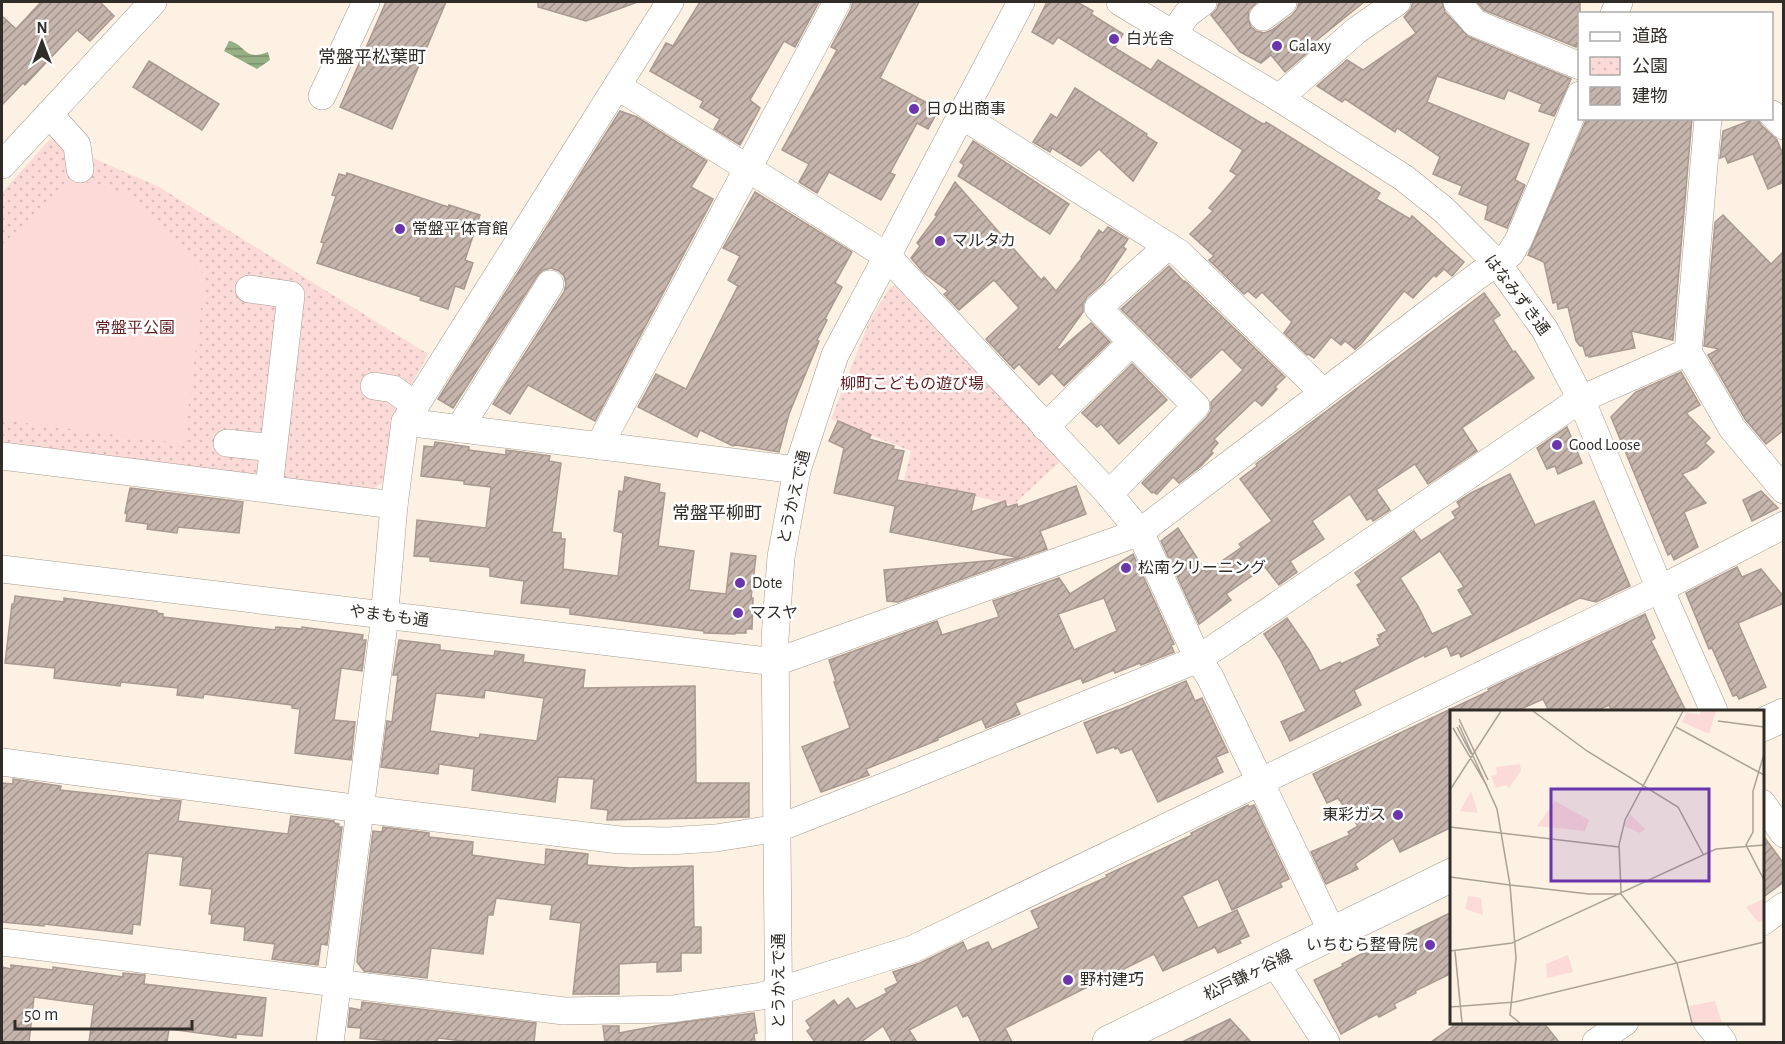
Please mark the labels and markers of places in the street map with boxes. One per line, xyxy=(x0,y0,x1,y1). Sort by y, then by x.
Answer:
place label: 白光舎 xyxy=(1126,30,1174,47)
marker: 白光舎 xyxy=(1107,32,1121,46)
place label: Galaxy xyxy=(1289,38,1331,55)
marker: Galaxy xyxy=(1270,39,1284,53)
place label: 日の出商事 xyxy=(926,101,1006,117)
marker: 日の出商事 xyxy=(907,102,921,116)
place label: 常盤平体育館 xyxy=(412,220,508,237)
marker: 常盤平体育館 xyxy=(393,222,407,236)
place label: マルタカ xyxy=(952,232,1016,249)
marker: マルタカ xyxy=(933,234,947,248)
place label: Good Loose xyxy=(1569,437,1640,453)
marker: Good Loose xyxy=(1550,438,1564,452)
place label: 松南クリーニング xyxy=(1138,559,1266,576)
marker: 松南クリーニング xyxy=(1119,561,1133,575)
place label: Dote xyxy=(752,575,782,591)
marker: Dote xyxy=(733,576,747,590)
place label: マスヤ xyxy=(750,605,798,621)
marker: マスヤ xyxy=(731,606,745,620)
place label: 東彩ガス xyxy=(1322,806,1386,823)
marker: 東彩ガス xyxy=(1391,808,1405,822)
place label: いちむら整骨院 xyxy=(1306,936,1418,953)
marker: いちむら整骨院 xyxy=(1423,938,1437,952)
place label: 野村建巧 xyxy=(1080,971,1144,988)
marker: 野村建巧 xyxy=(1061,973,1075,987)

